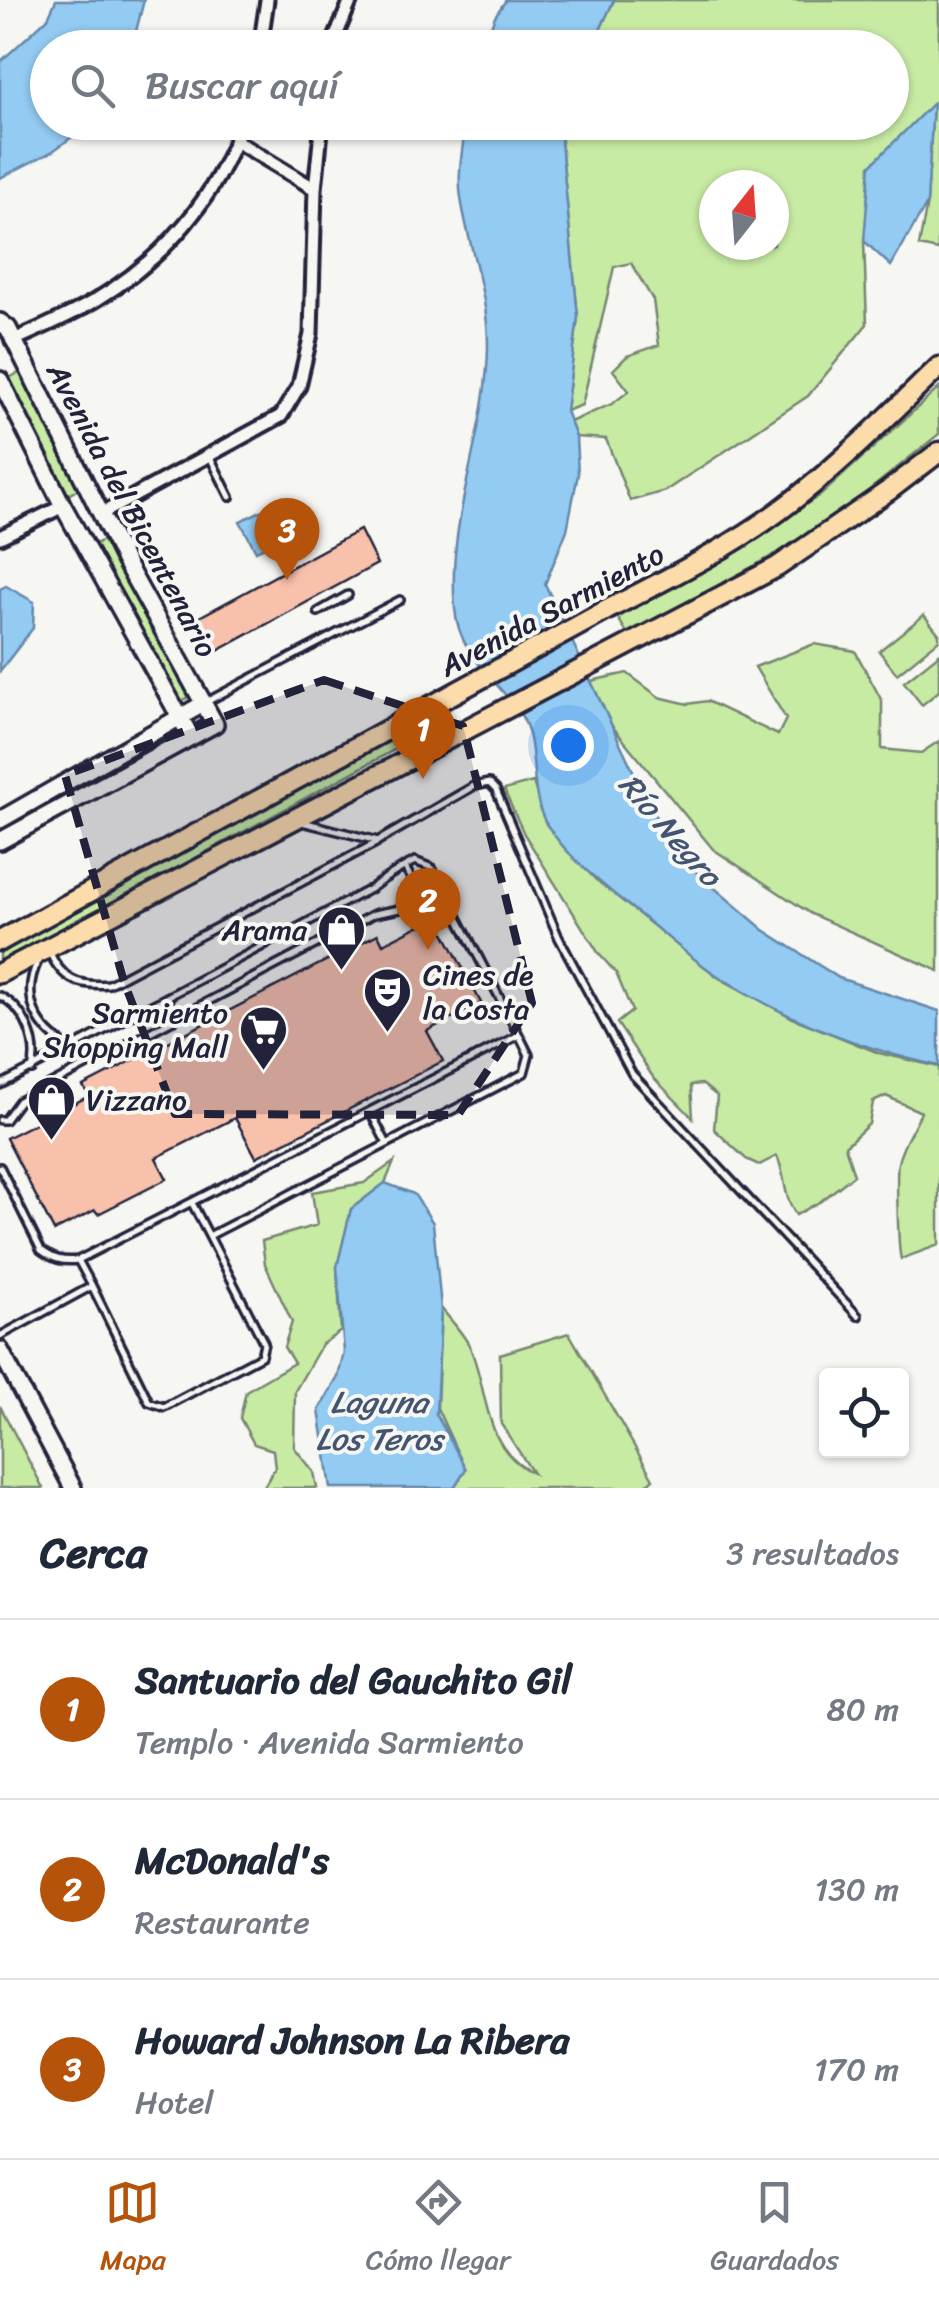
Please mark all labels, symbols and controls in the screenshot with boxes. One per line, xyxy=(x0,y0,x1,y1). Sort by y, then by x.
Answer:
search box xyxy=(30,30,909,140)
text: Buscar aquí xyxy=(145,52,339,119)
icon: search xyxy=(65,58,120,113)
north arrow xyxy=(699,170,789,260)
street label: Avenida del Bicentenario xyxy=(31,352,233,668)
pin: 3 xyxy=(254,498,320,580)
street label: Avenida Sarmiento xyxy=(429,528,675,693)
pin: 1 xyxy=(390,696,456,779)
your location xyxy=(543,720,594,771)
water label: Río Negro xyxy=(604,760,738,902)
pin: 2 xyxy=(396,868,460,950)
place label: Arama xyxy=(221,903,308,957)
shop icon: Arama xyxy=(316,904,368,972)
place label: Cines de la Costa xyxy=(423,948,533,1036)
theatre icon: Cines de la Costa xyxy=(362,966,414,1034)
place label: Sarmiento Shopping Mall xyxy=(42,986,229,1074)
supermarket icon: Sarmiento Shopping Mall xyxy=(237,1004,289,1072)
place label: Vizzano xyxy=(86,1073,187,1127)
shop icon: Vizzano xyxy=(25,1074,77,1142)
map controls xyxy=(819,1368,909,1458)
button: locate xyxy=(819,1368,909,1458)
water label: Laguna Los Teros xyxy=(316,1374,446,1468)
text: Cerca xyxy=(40,1516,147,1590)
text: 3 resultados xyxy=(726,1525,899,1582)
text: Santuario del Gauchito Gil xyxy=(135,1647,572,1714)
text: 1 xyxy=(66,1681,79,1738)
text: 80 m xyxy=(827,1681,899,1738)
text: Templo · Avenida Sarmiento xyxy=(135,1714,524,1771)
text: McDonald's xyxy=(135,1827,329,1894)
text: 2 xyxy=(63,1861,82,1918)
text: 130 m xyxy=(815,1861,899,1918)
text: Restaurante xyxy=(135,1894,310,1951)
text: Howard Johnson La Ribera xyxy=(135,2007,569,2074)
text: 3 xyxy=(64,2041,81,2098)
text: 170 m xyxy=(814,2041,899,2098)
text: Hotel xyxy=(135,2074,213,2131)
tab: Mapa xyxy=(100,2175,166,2284)
tab: Cómo llegar xyxy=(366,2175,510,2284)
tab: Guardados xyxy=(710,2175,839,2284)

